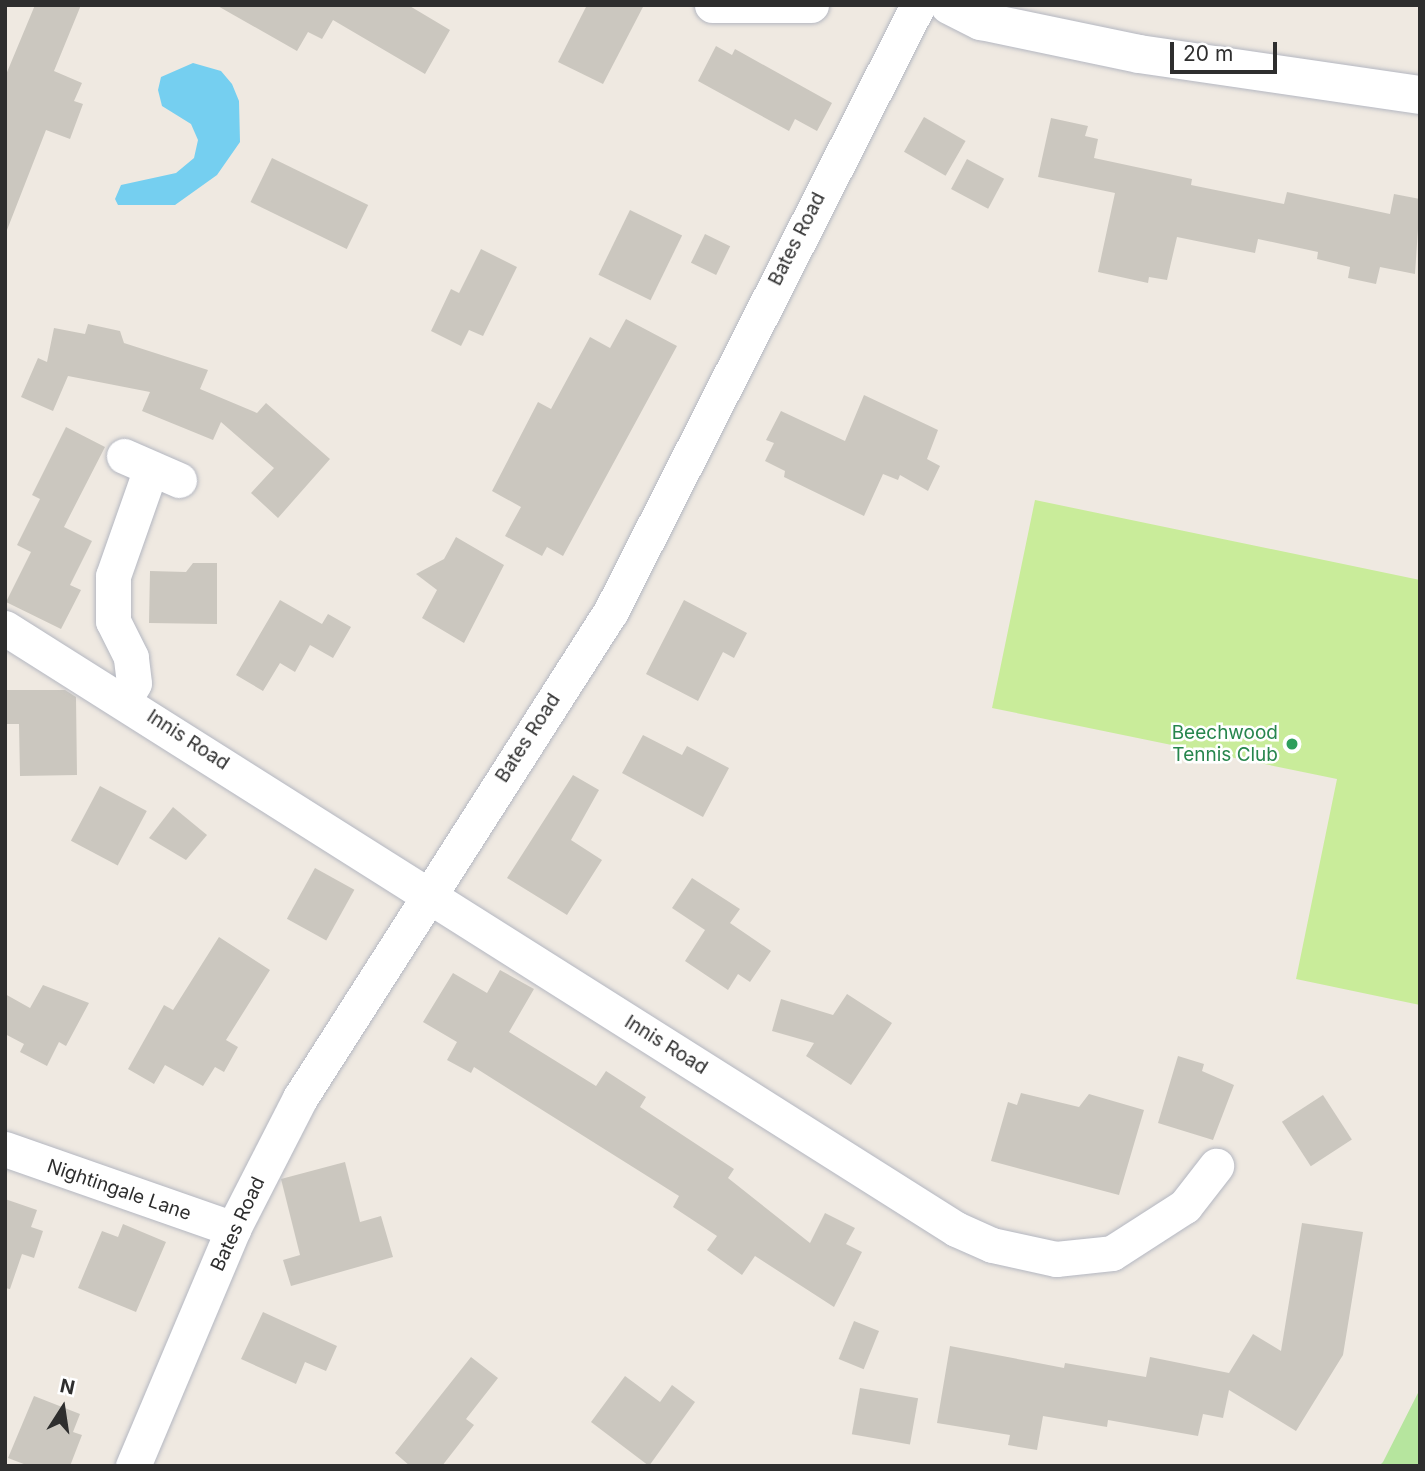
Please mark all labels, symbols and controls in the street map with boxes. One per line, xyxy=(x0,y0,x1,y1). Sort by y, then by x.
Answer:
scale bar xyxy=(1173,28,1280,72)
text: 20 m xyxy=(1183,41,1233,66)
street label: Bates Road xyxy=(764,189,830,289)
street label: Bates Road xyxy=(491,689,565,787)
street label: Innis Road xyxy=(143,705,233,775)
place label: Beechwood Tennis Club xyxy=(1172,722,1278,766)
marker: Beechwood Tennis Club xyxy=(1284,736,1300,752)
street label: Innis Road xyxy=(620,1011,712,1079)
street label: Nightingale Lane xyxy=(44,1155,194,1225)
street label: Bates Road xyxy=(206,1173,270,1275)
north arrow xyxy=(28,1373,98,1443)
text: N xyxy=(58,1374,77,1400)

